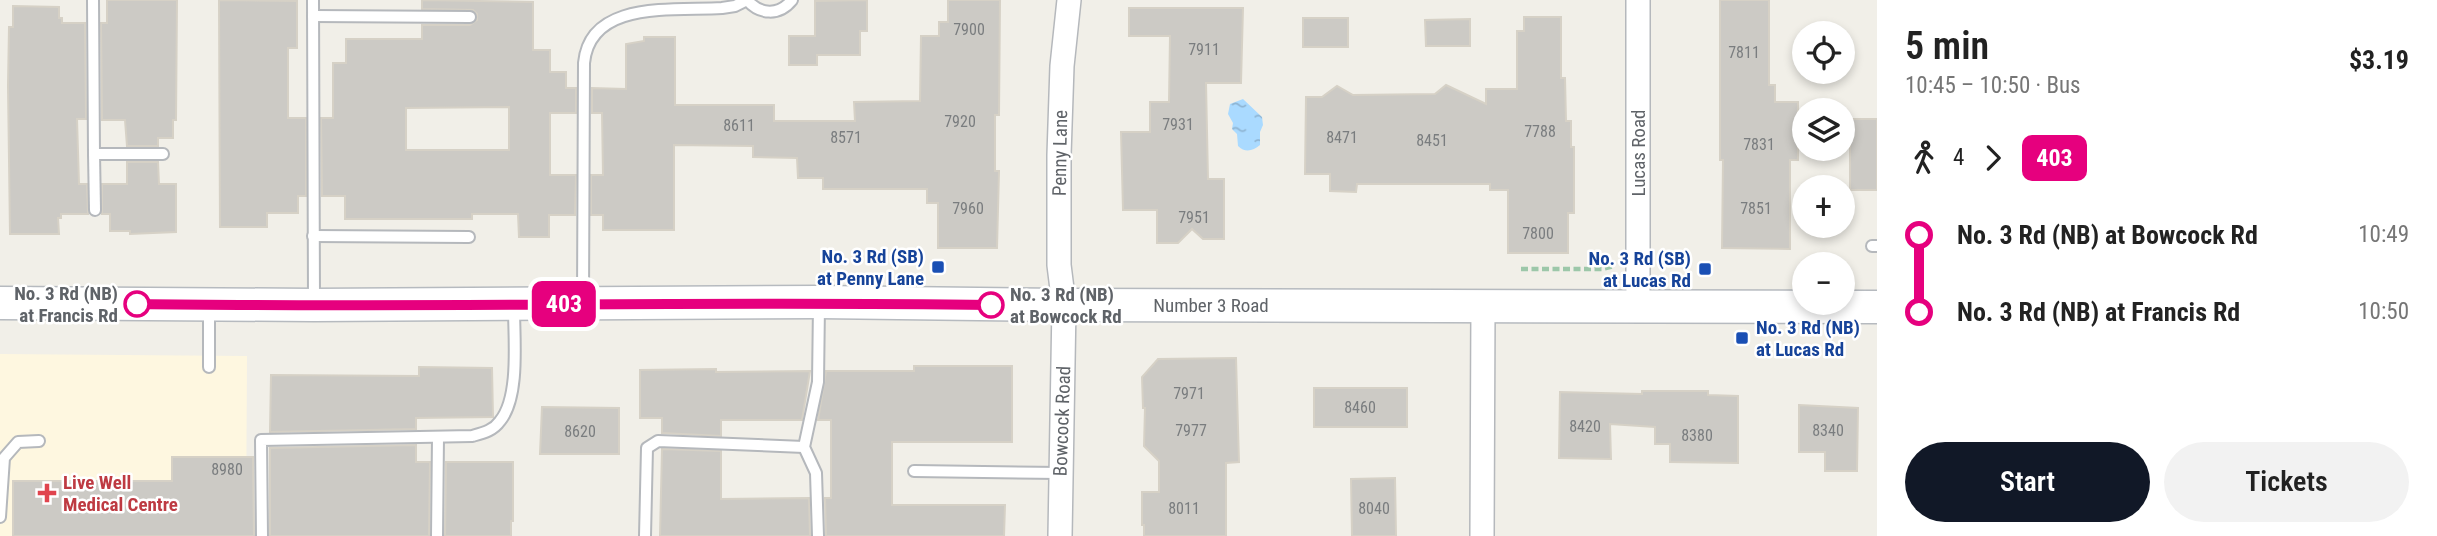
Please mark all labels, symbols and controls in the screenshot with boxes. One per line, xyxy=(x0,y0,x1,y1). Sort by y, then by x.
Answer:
house number: 7900 xyxy=(953,20,985,39)
map controls xyxy=(1792,21,1855,315)
button: locate xyxy=(1792,21,1855,84)
text: 5 min xyxy=(1905,24,1989,68)
house number: 7911 xyxy=(1188,40,1220,59)
house number: 7811 xyxy=(1728,43,1760,62)
text: $3.19 xyxy=(2349,45,2409,75)
text: 10:45 – 10:50 · Bus xyxy=(1905,72,2081,99)
button: layers xyxy=(1792,98,1855,161)
street label: Penny Lane xyxy=(1048,110,1072,196)
street label: Lucas Road xyxy=(1627,110,1650,196)
house number: 7920 xyxy=(944,112,976,131)
house number: 7931 xyxy=(1162,115,1194,134)
house number: 8611 xyxy=(723,116,755,135)
house number: 7788 xyxy=(1524,122,1556,141)
house number: 8571 xyxy=(830,128,862,147)
house number: 8471 xyxy=(1326,128,1358,147)
house number: 8451 xyxy=(1416,131,1448,150)
house number: 7831 xyxy=(1743,135,1775,154)
icon: walk xyxy=(1905,139,1943,177)
icon: forward xyxy=(1974,139,2012,177)
text: 4 xyxy=(1953,144,1964,171)
text: 403 xyxy=(2036,144,2073,172)
button: + xyxy=(1792,175,1855,238)
house number: 7960 xyxy=(952,199,984,218)
house number: 7851 xyxy=(1740,199,1772,218)
house number: 7951 xyxy=(1178,208,1210,227)
text: No. 3 Rd (NB) at Bowcock Rd xyxy=(1957,220,2258,250)
text: 10:49 xyxy=(2358,221,2409,248)
house number: 7800 xyxy=(1522,224,1554,243)
place label: No. 3 Rd (SB) at Penny Lane xyxy=(817,245,924,290)
place label: No. 3 Rd (SB) at Lucas Rd xyxy=(1589,247,1691,292)
button: − xyxy=(1792,252,1855,315)
marker: No. 3 Rd (SB) at Penny Lane xyxy=(930,259,946,275)
marker: No. 3 Rd (SB) at Lucas Rd xyxy=(1697,261,1713,277)
line badge: 403 xyxy=(524,281,604,327)
place label: No. 3 Rd (NB) at Francis Rd xyxy=(14,282,118,327)
place label: No. 3 Rd (NB) at Bowcock Rd xyxy=(1010,283,1122,328)
text: 403 xyxy=(546,290,582,318)
marker: No. 3 Rd (NB) at Francis Rd xyxy=(124,291,150,317)
marker: No. 3 Rd (NB) at Bowcock Rd xyxy=(978,292,1004,318)
street label: Number 3 Road xyxy=(1153,294,1269,317)
text: No. 3 Rd (NB) at Francis Rd xyxy=(1957,297,2240,327)
text: 10:50 xyxy=(2358,298,2409,325)
place label: No. 3 Rd (NB) at Lucas Rd xyxy=(1756,316,1860,361)
marker: No. 3 Rd (NB) at Lucas Rd xyxy=(1734,330,1750,346)
street label: Bowcock Road xyxy=(1049,365,1075,477)
house number: 7971 xyxy=(1173,384,1205,403)
house number: 8460 xyxy=(1344,398,1376,417)
house number: 8420 xyxy=(1569,417,1601,436)
house number: 7977 xyxy=(1175,421,1207,440)
house number: 8340 xyxy=(1812,421,1844,440)
house number: 8620 xyxy=(564,422,596,441)
house number: 8380 xyxy=(1681,426,1713,445)
button: Start xyxy=(1905,442,2150,522)
button: Tickets xyxy=(2164,442,2409,522)
house number: 8980 xyxy=(211,460,243,479)
place label: Live Well Medical Centre xyxy=(63,471,178,516)
marker: Live Well Medical Centre xyxy=(37,483,57,503)
house number: 8011 xyxy=(1168,499,1200,518)
house number: 8040 xyxy=(1358,499,1390,518)

